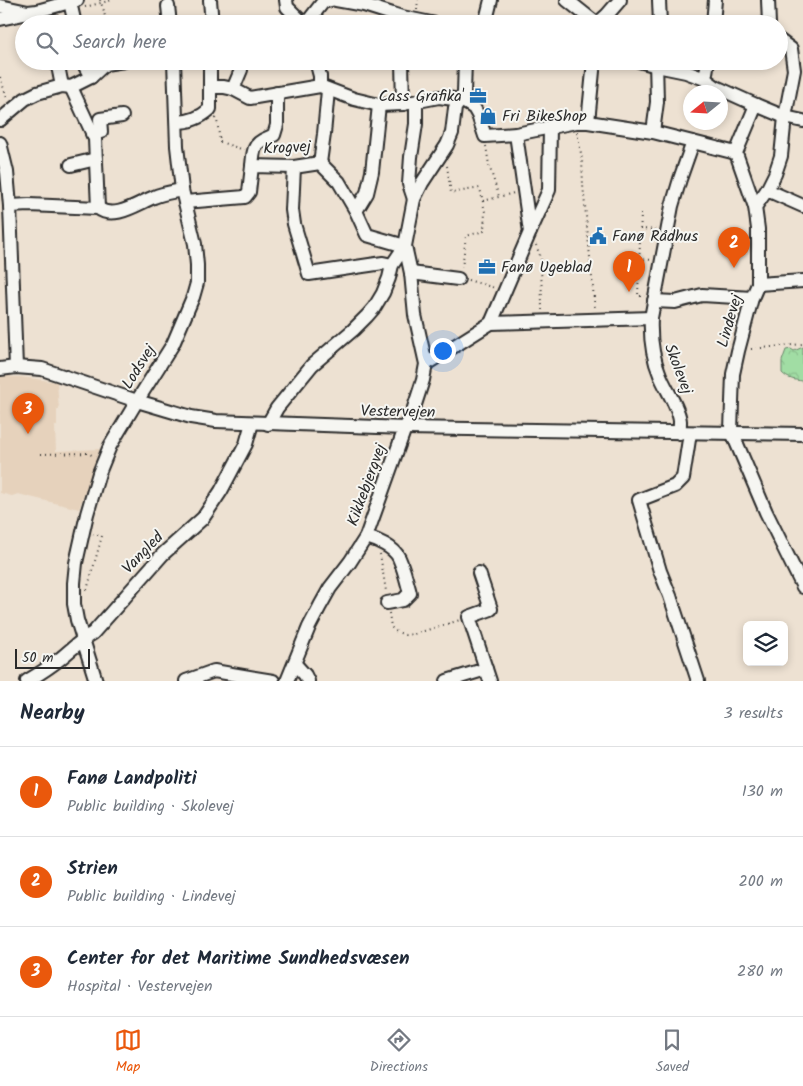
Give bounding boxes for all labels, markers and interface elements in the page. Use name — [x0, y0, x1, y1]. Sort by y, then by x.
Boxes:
search box — [15, 15, 788, 70]
text: Search here — [73, 28, 167, 58]
icon: search — [33, 29, 61, 57]
place label: Cass Grafika' — [379, 84, 465, 109]
north arrow — [683, 85, 728, 130]
office icon: Cass Grafika' — [468, 86, 488, 106]
place label: Fri BikeShop — [502, 104, 587, 129]
shop icon: Fri BikeShop — [478, 106, 498, 126]
street label: Krogvej — [263, 134, 312, 162]
place label: Fanø Rådhus — [612, 224, 698, 249]
public building icon: Fanø Rådhus — [588, 226, 608, 246]
pin: 2 — [718, 227, 750, 268]
pin: 1 — [613, 251, 645, 292]
place label: Fanø Ugeblad — [501, 255, 592, 280]
office icon: Fanø Ugeblad — [477, 257, 497, 277]
street label: Lindevej — [711, 291, 750, 351]
your location — [430, 338, 456, 364]
street label: Lodsvej — [115, 339, 163, 394]
street label: Skolevej — [657, 340, 699, 399]
pin: 3 — [12, 393, 44, 434]
street label: Vestervejen — [360, 399, 436, 425]
street label: Kikkebjergvej — [341, 439, 394, 530]
street label: Vangled — [116, 525, 170, 580]
map controls — [743, 621, 788, 666]
button: layers — [743, 621, 788, 666]
scale bar — [15, 646, 90, 669]
text: 50 m — [22, 647, 53, 669]
text: Nearby — [20, 697, 85, 730]
text: 3 results — [724, 701, 783, 726]
text: Fanø Landpoliti — [67, 764, 197, 794]
text: 1 — [34, 779, 38, 804]
text: 130 m — [742, 779, 783, 804]
text: Public building · Skolevej — [67, 794, 234, 819]
text: Strien — [67, 854, 118, 884]
text: 2 — [31, 869, 41, 894]
text: 200 m — [739, 869, 783, 894]
text: Public building · Lindevej — [67, 884, 236, 909]
text: Center for det Maritime Sundhedsvæsen — [67, 944, 410, 974]
text: 3 — [32, 959, 40, 984]
text: 280 m — [737, 959, 783, 984]
text: Hospital · Vestervejen — [67, 974, 212, 999]
tab: Map — [114, 1026, 142, 1078]
tab: Directions — [370, 1026, 428, 1078]
tab: Saved — [656, 1026, 689, 1078]

